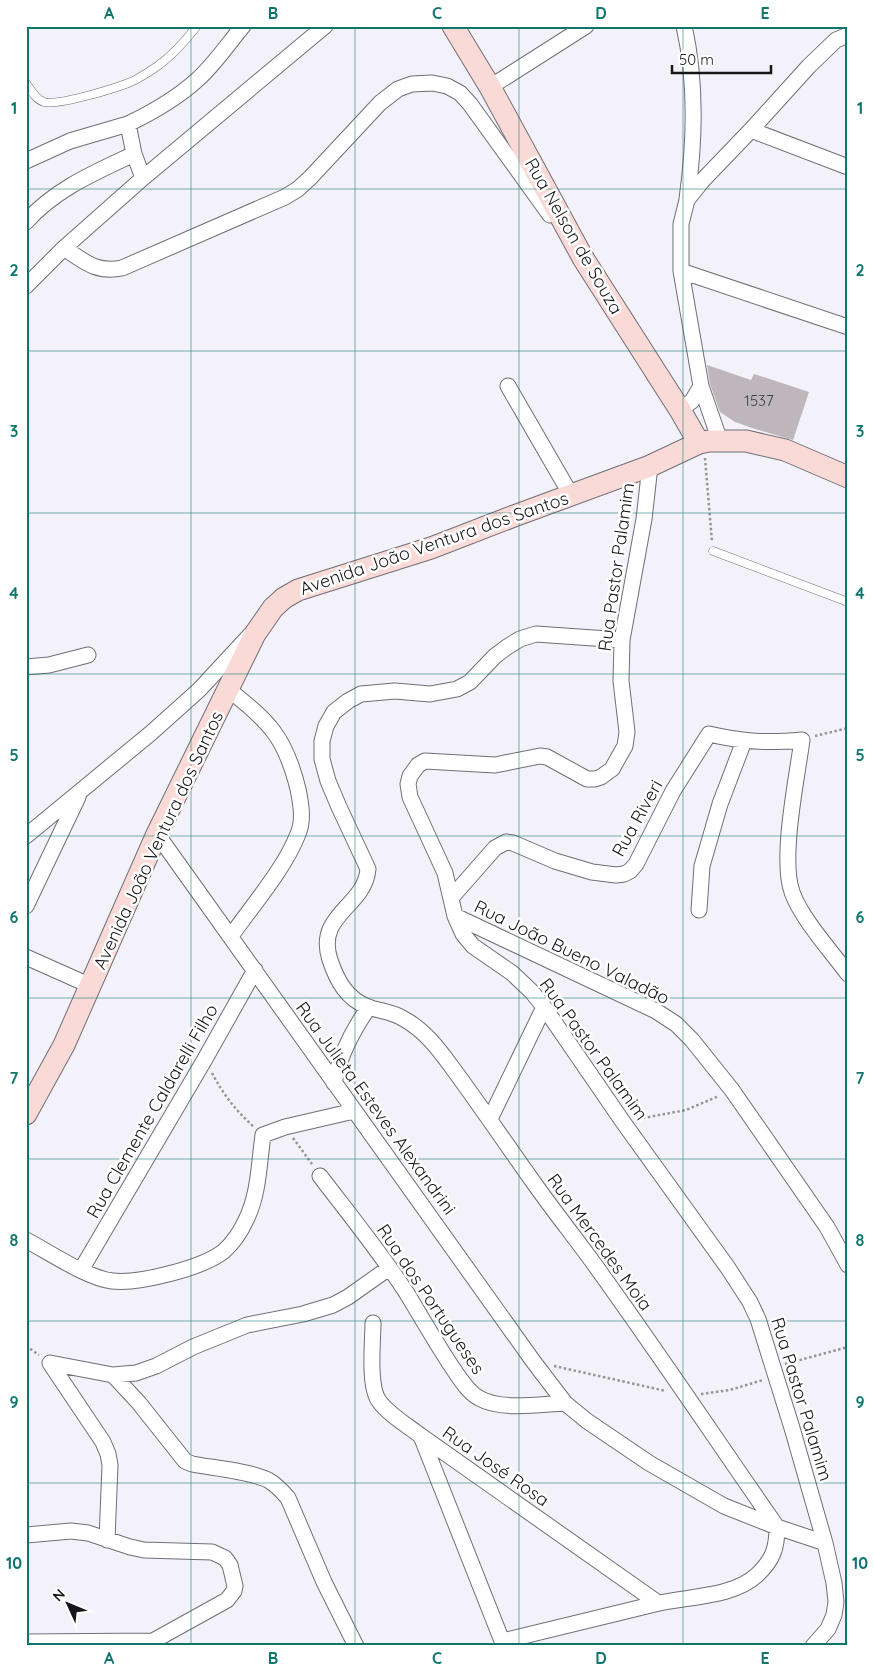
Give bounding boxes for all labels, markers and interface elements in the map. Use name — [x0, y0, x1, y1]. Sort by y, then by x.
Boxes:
text: A — [104, 3, 115, 23]
text: B — [268, 3, 278, 23]
text: C — [432, 3, 442, 23]
text: D — [595, 3, 607, 23]
text: E — [760, 3, 770, 23]
scale bar — [672, 42, 770, 74]
text: 50 m — [679, 50, 714, 69]
text: 1 — [11, 98, 17, 118]
text: 1 — [857, 98, 863, 118]
street label: Rua Nelson de Souza — [520, 154, 628, 318]
text: 2 — [9, 260, 19, 280]
text: 2 — [855, 260, 865, 280]
house number: 1537 — [744, 391, 774, 410]
text: 3 — [10, 421, 18, 441]
text: 3 — [856, 421, 864, 441]
street label: Rua Pastor Palamim — [593, 481, 639, 653]
street label: Avenida João Ventura dos Santos — [297, 486, 571, 600]
text: 4 — [9, 583, 19, 603]
text: 4 — [855, 583, 865, 603]
street label: Avenida João Ventura dos Santos — [88, 707, 228, 973]
text: 5 — [9, 745, 19, 765]
text: 5 — [855, 745, 865, 765]
street label: Rua Riveri — [607, 776, 667, 860]
street label: Rua João Bueno Valadão — [471, 895, 673, 1009]
text: 6 — [10, 907, 19, 927]
text: 6 — [856, 907, 865, 927]
street label: Rua Pastor Palamim — [535, 973, 653, 1125]
street label: Rua Julieta Esteves Alexandrini — [291, 997, 461, 1219]
street label: Rua Clemente Caldarelli Filho — [81, 1000, 223, 1222]
text: 7 — [10, 1068, 19, 1088]
text: 7 — [856, 1068, 865, 1088]
street label: Rua Mercedes Moia — [543, 1169, 657, 1315]
street label: Rua dos Portugueses — [372, 1220, 490, 1378]
text: 8 — [10, 1230, 19, 1250]
text: 8 — [856, 1230, 865, 1250]
street label: Rua Pastor Palamim — [766, 1314, 838, 1484]
text: 9 — [9, 1392, 19, 1412]
text: 9 — [855, 1392, 865, 1412]
street label: Rua José Rosa — [438, 1421, 554, 1511]
text: 10 — [6, 1553, 22, 1573]
text: 10 — [852, 1553, 868, 1573]
north arrow — [42, 1580, 92, 1630]
text: N — [49, 1585, 69, 1605]
text: A — [104, 1648, 115, 1668]
text: B — [268, 1648, 278, 1668]
text: C — [432, 1648, 442, 1668]
text: D — [595, 1648, 607, 1668]
text: E — [760, 1648, 770, 1668]

